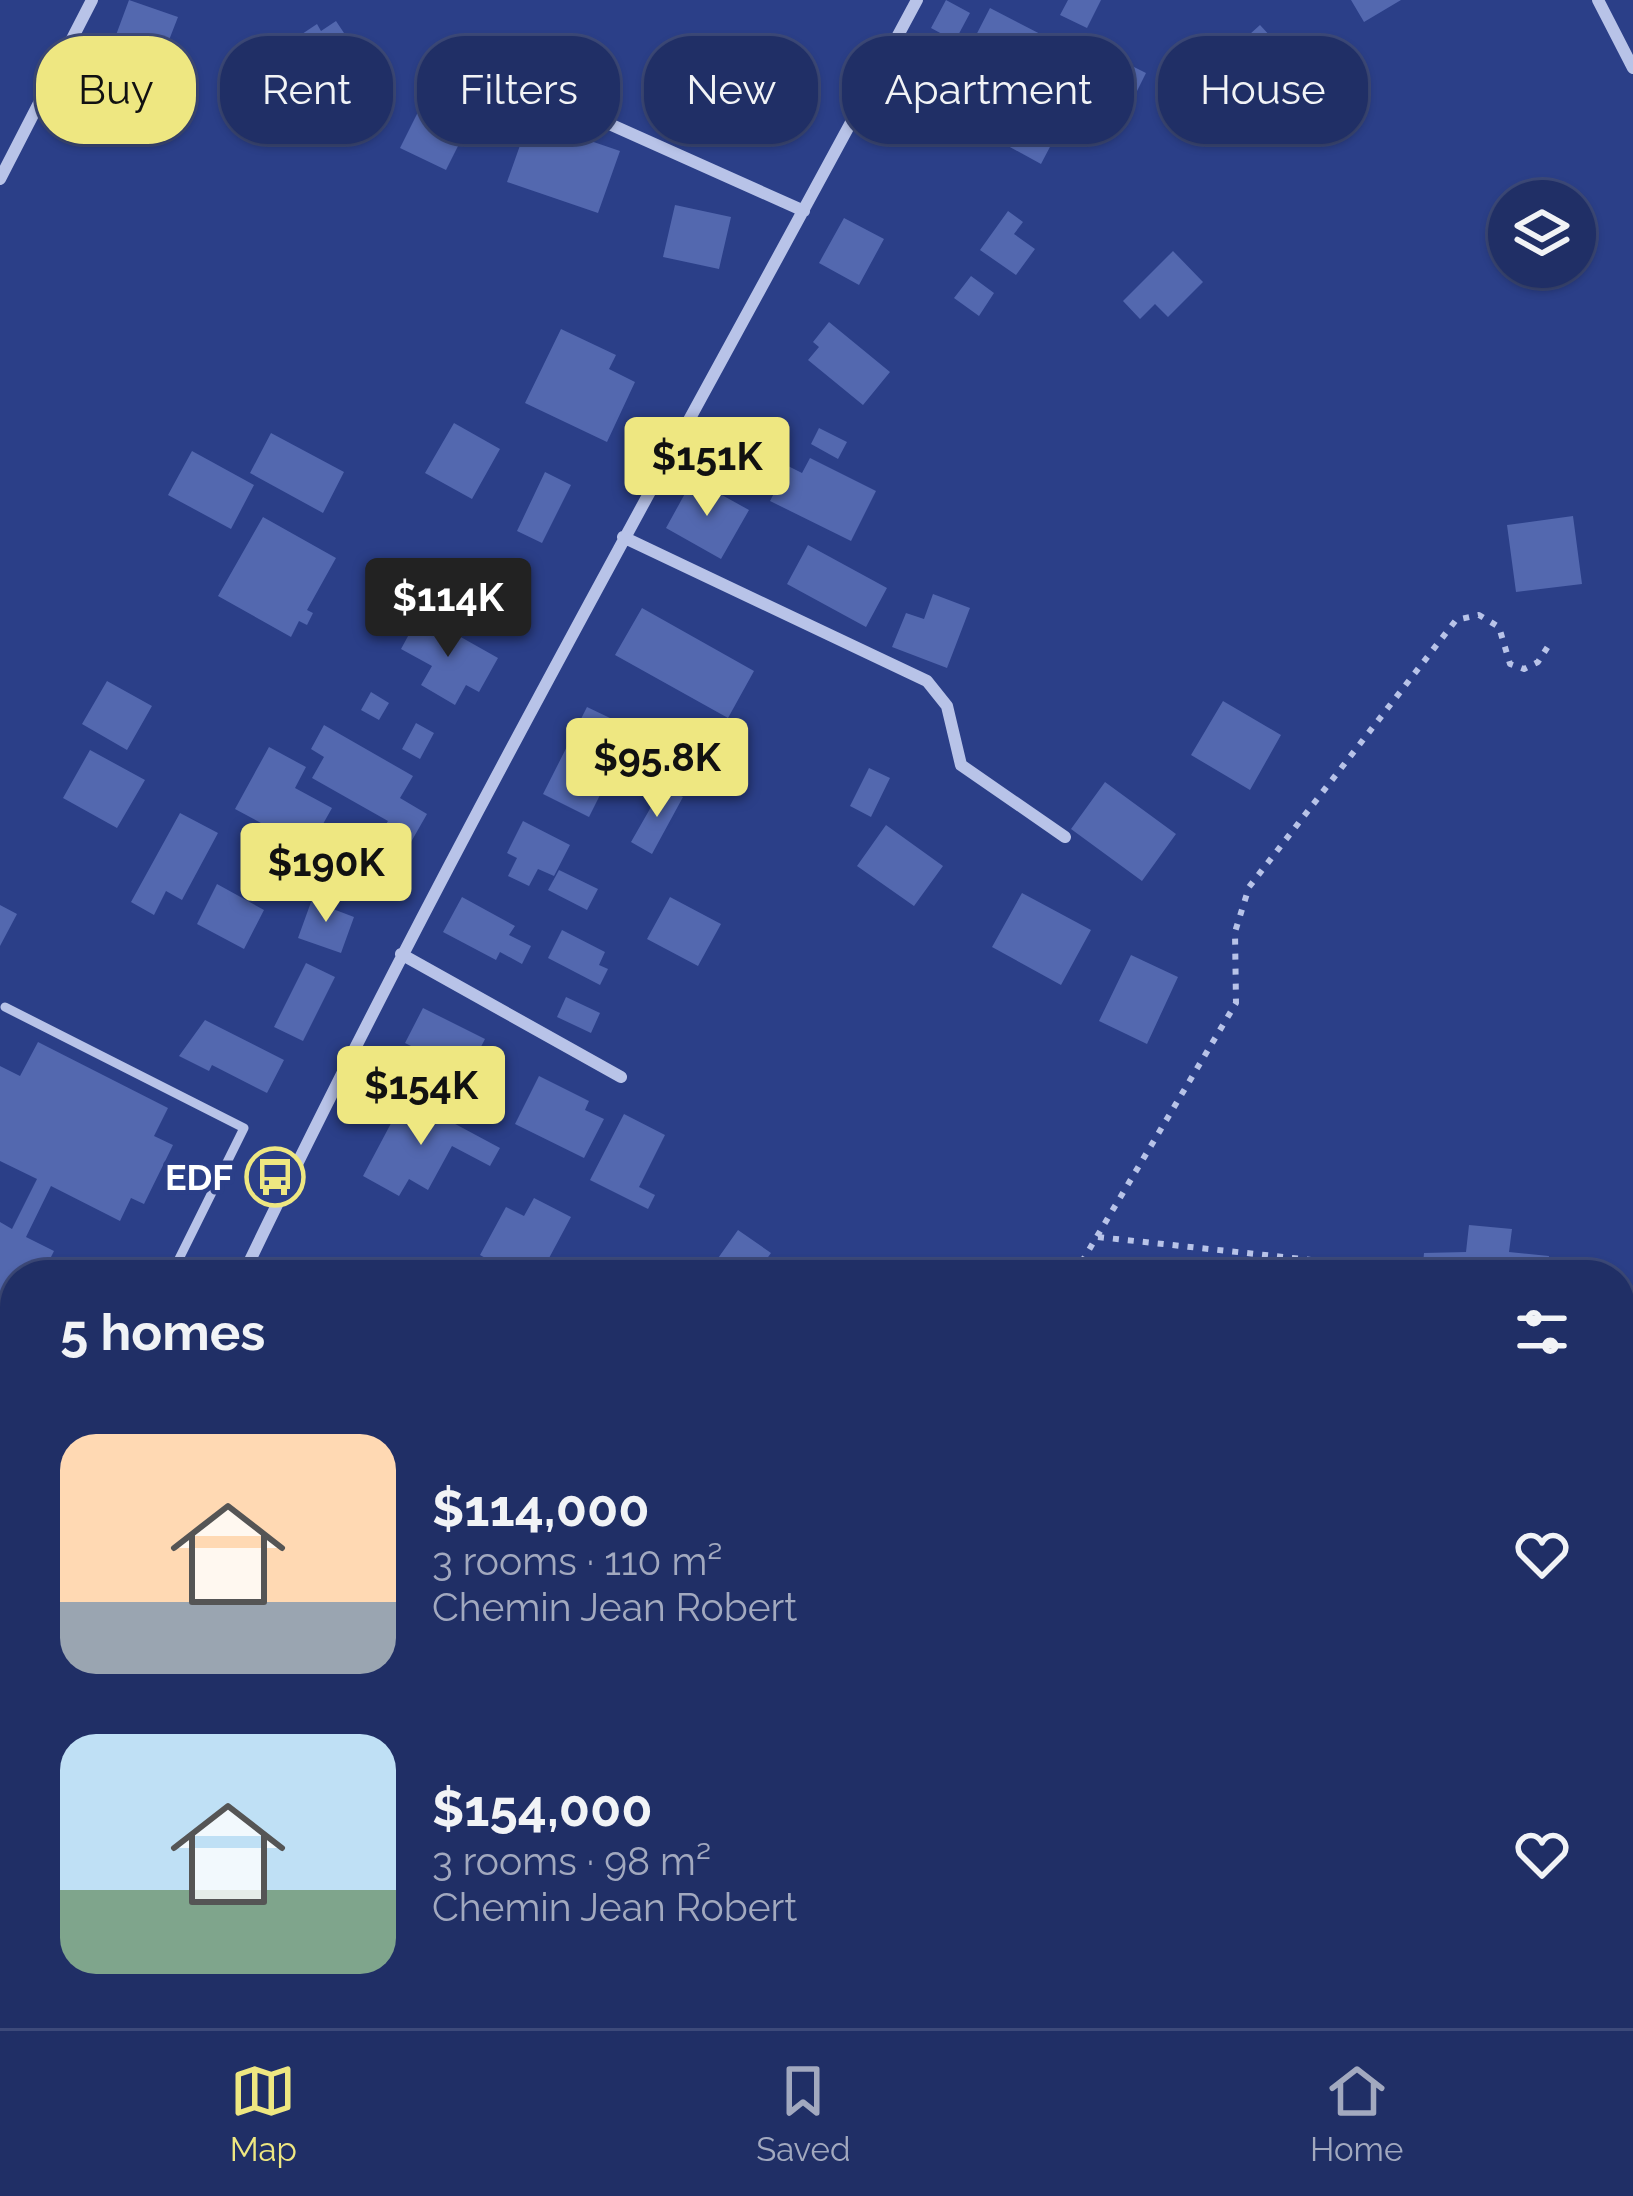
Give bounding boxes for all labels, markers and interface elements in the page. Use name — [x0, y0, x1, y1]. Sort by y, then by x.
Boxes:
chip: Buy — [36, 36, 196, 144]
chip: Rent — [220, 36, 393, 144]
chip: Filters — [417, 36, 620, 144]
chip: New — [644, 36, 818, 144]
chip: Apartment — [842, 36, 1134, 144]
chip: House — [1158, 36, 1368, 144]
map controls — [1488, 180, 1596, 288]
button: layers — [1488, 180, 1596, 288]
pin: $151K — [623, 417, 791, 519]
text: $151K — [652, 433, 762, 479]
pin: $114K — [364, 558, 532, 660]
text: $114K — [392, 574, 504, 620]
pin: $95.8K — [559, 718, 755, 820]
text: $95.8K — [593, 734, 721, 780]
pin: $190K — [242, 823, 410, 925]
text: $190K — [267, 839, 385, 885]
pin: $154K — [337, 1046, 505, 1148]
text: $154K — [364, 1062, 478, 1108]
bus stop icon: EDF — [244, 1146, 306, 1208]
place label: EDF — [165, 1156, 233, 1198]
icon: filters — [1509, 1299, 1575, 1365]
text: 5 homes — [60, 1302, 265, 1362]
text: $114,000 — [432, 1478, 650, 1538]
icon: home — [156, 1482, 300, 1626]
icon: heart — [1509, 1521, 1575, 1587]
text: 3 rooms · 110 m² — [432, 1538, 722, 1584]
text: Chemin Jean Robert — [432, 1584, 797, 1630]
text: $154,000 — [432, 1778, 653, 1838]
icon: home — [156, 1782, 300, 1926]
icon: heart — [1509, 1821, 1575, 1887]
text: 3 rooms · 98 m² — [432, 1838, 711, 1884]
text: Chemin Jean Robert — [432, 1884, 797, 1930]
tab: Map — [230, 2058, 297, 2169]
tab: Saved — [756, 2058, 851, 2169]
tab: Home — [1310, 2058, 1403, 2169]

